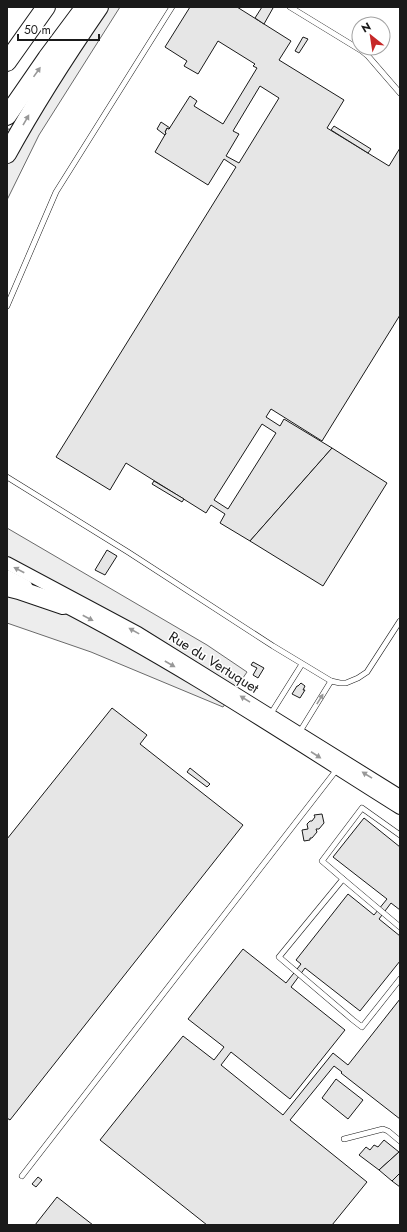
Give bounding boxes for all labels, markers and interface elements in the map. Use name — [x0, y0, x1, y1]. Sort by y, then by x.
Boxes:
scale bar — [18, 16, 99, 42]
north arrow — [351, 16, 391, 56]
text: N — [358, 18, 374, 36]
text: 50 m — [24, 21, 51, 39]
one-way arrow — [33, 67, 41, 77]
one-way arrow — [23, 114, 29, 125]
one-way arrow — [13, 566, 25, 573]
one-way arrow — [82, 615, 93, 621]
street label: Rue du Vertuquet — [165, 626, 263, 698]
one-way arrow — [128, 628, 140, 634]
one-way arrow — [164, 661, 176, 668]
one-way arrow — [316, 694, 324, 704]
one-way arrow — [239, 696, 251, 703]
one-way arrow — [311, 751, 321, 759]
one-way arrow — [362, 771, 372, 779]

